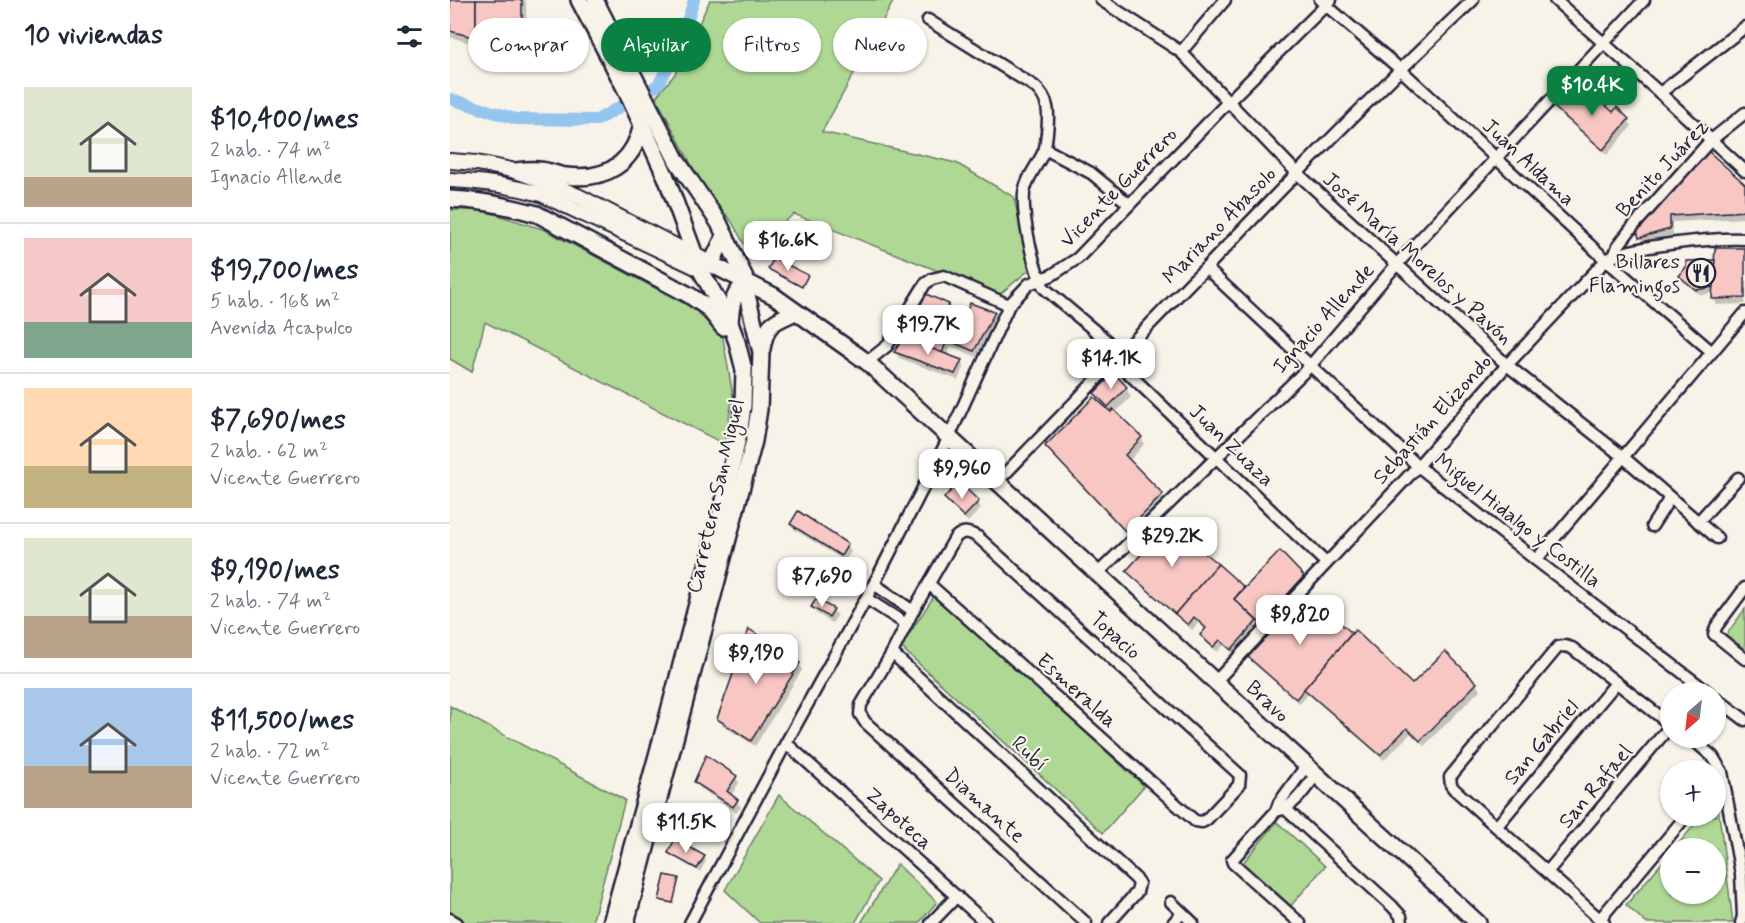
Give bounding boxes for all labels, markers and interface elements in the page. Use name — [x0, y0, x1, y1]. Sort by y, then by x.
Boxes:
chip: Comprar — [468, 18, 589, 72]
chip: Alquilar — [601, 18, 711, 72]
chip: Filtros — [723, 18, 821, 72]
chip: Nuevo — [833, 18, 927, 72]
text: 10 viviendas — [24, 19, 163, 53]
icon: filters — [393, 20, 426, 53]
pin: $10.4K — [1543, 66, 1641, 117]
text: $10.4K — [1561, 72, 1623, 99]
text: $10,400/mes — [210, 103, 359, 137]
icon: home — [72, 111, 144, 183]
street label: Juan Aldama — [1476, 113, 1581, 213]
street label: Benito Juárez — [1610, 114, 1715, 224]
street label: Vicente Guerrero — [1054, 121, 1184, 254]
text: 2 hab. · 74 m² — [210, 137, 331, 164]
street label: Mariano Abasolo — [1156, 161, 1283, 290]
text: Ignacio Allende — [210, 164, 343, 191]
street label: José María Morelos y Pavón — [1316, 166, 1518, 352]
pin: $16.6K — [739, 221, 837, 272]
text: $16.6K — [758, 227, 818, 254]
place label: Billares Flamingos — [1589, 248, 1680, 302]
text: $19,700/mes — [210, 254, 358, 288]
restaurant icon: Billares Flamingos — [1685, 257, 1717, 289]
street label: Ignacio Allende — [1267, 258, 1381, 380]
icon: home — [72, 262, 144, 334]
text: 5 hab. · 168 m² — [210, 288, 340, 315]
pin: $19.7K — [879, 305, 977, 356]
text: $19.7K — [896, 311, 960, 338]
text: Avenida Acapulco — [210, 315, 353, 342]
pin: $14.1K — [1062, 339, 1160, 390]
text: $14.1K — [1081, 345, 1141, 372]
street label: Sebastián Elizondo — [1367, 349, 1499, 491]
street label: Carretera San Miguel — [680, 396, 753, 596]
street label: Juan Zuaza — [1183, 398, 1280, 493]
text: $7,690/mes — [210, 404, 346, 438]
icon: home — [72, 412, 144, 484]
text: 2 hab. · 62 m² — [210, 438, 328, 465]
street label: Miguel Hidalgo y Costilla — [1427, 447, 1607, 596]
pin: $9,960 — [913, 449, 1011, 500]
text: $9,960 — [933, 455, 991, 482]
text: Vicente Guerrero — [210, 465, 360, 492]
pin: $29.2K — [1123, 517, 1221, 568]
text: $29.2K — [1141, 523, 1203, 550]
text: $9,190/mes — [210, 554, 340, 588]
pin: $7,690 — [773, 557, 871, 608]
icon: home — [72, 562, 144, 634]
text: $7,690 — [792, 563, 853, 590]
text: 2 hab. · 74 m² — [210, 588, 331, 615]
pin: $9,820 — [1251, 595, 1349, 646]
text: $9,820 — [1270, 601, 1330, 628]
street label: Topacio — [1084, 605, 1147, 666]
text: Vicente Guerrero — [210, 615, 360, 642]
pin: $9,190 — [707, 634, 805, 685]
text: $9,190 — [728, 640, 784, 667]
street label: Esmeralda — [1030, 647, 1123, 734]
street label: Bravo — [1239, 674, 1295, 729]
north arrow — [1660, 682, 1726, 748]
map controls — [1660, 682, 1726, 904]
street label: San Gabriel — [1498, 694, 1586, 791]
text: $11,500/mes — [210, 704, 354, 738]
icon: home — [72, 712, 144, 784]
street label: Rubí — [1005, 730, 1054, 778]
text: 2 hab. · 72 m² — [210, 738, 330, 765]
street label: San Rafael — [1552, 739, 1639, 835]
button: + — [1660, 760, 1726, 826]
street label: Diamante — [938, 762, 1031, 850]
text: Vicente Guerrero — [210, 765, 360, 792]
street label: Zapoteca — [859, 781, 938, 856]
pin: $11.5K — [637, 803, 735, 854]
text: $11.5K — [656, 809, 716, 836]
button: − — [1660, 838, 1726, 904]

